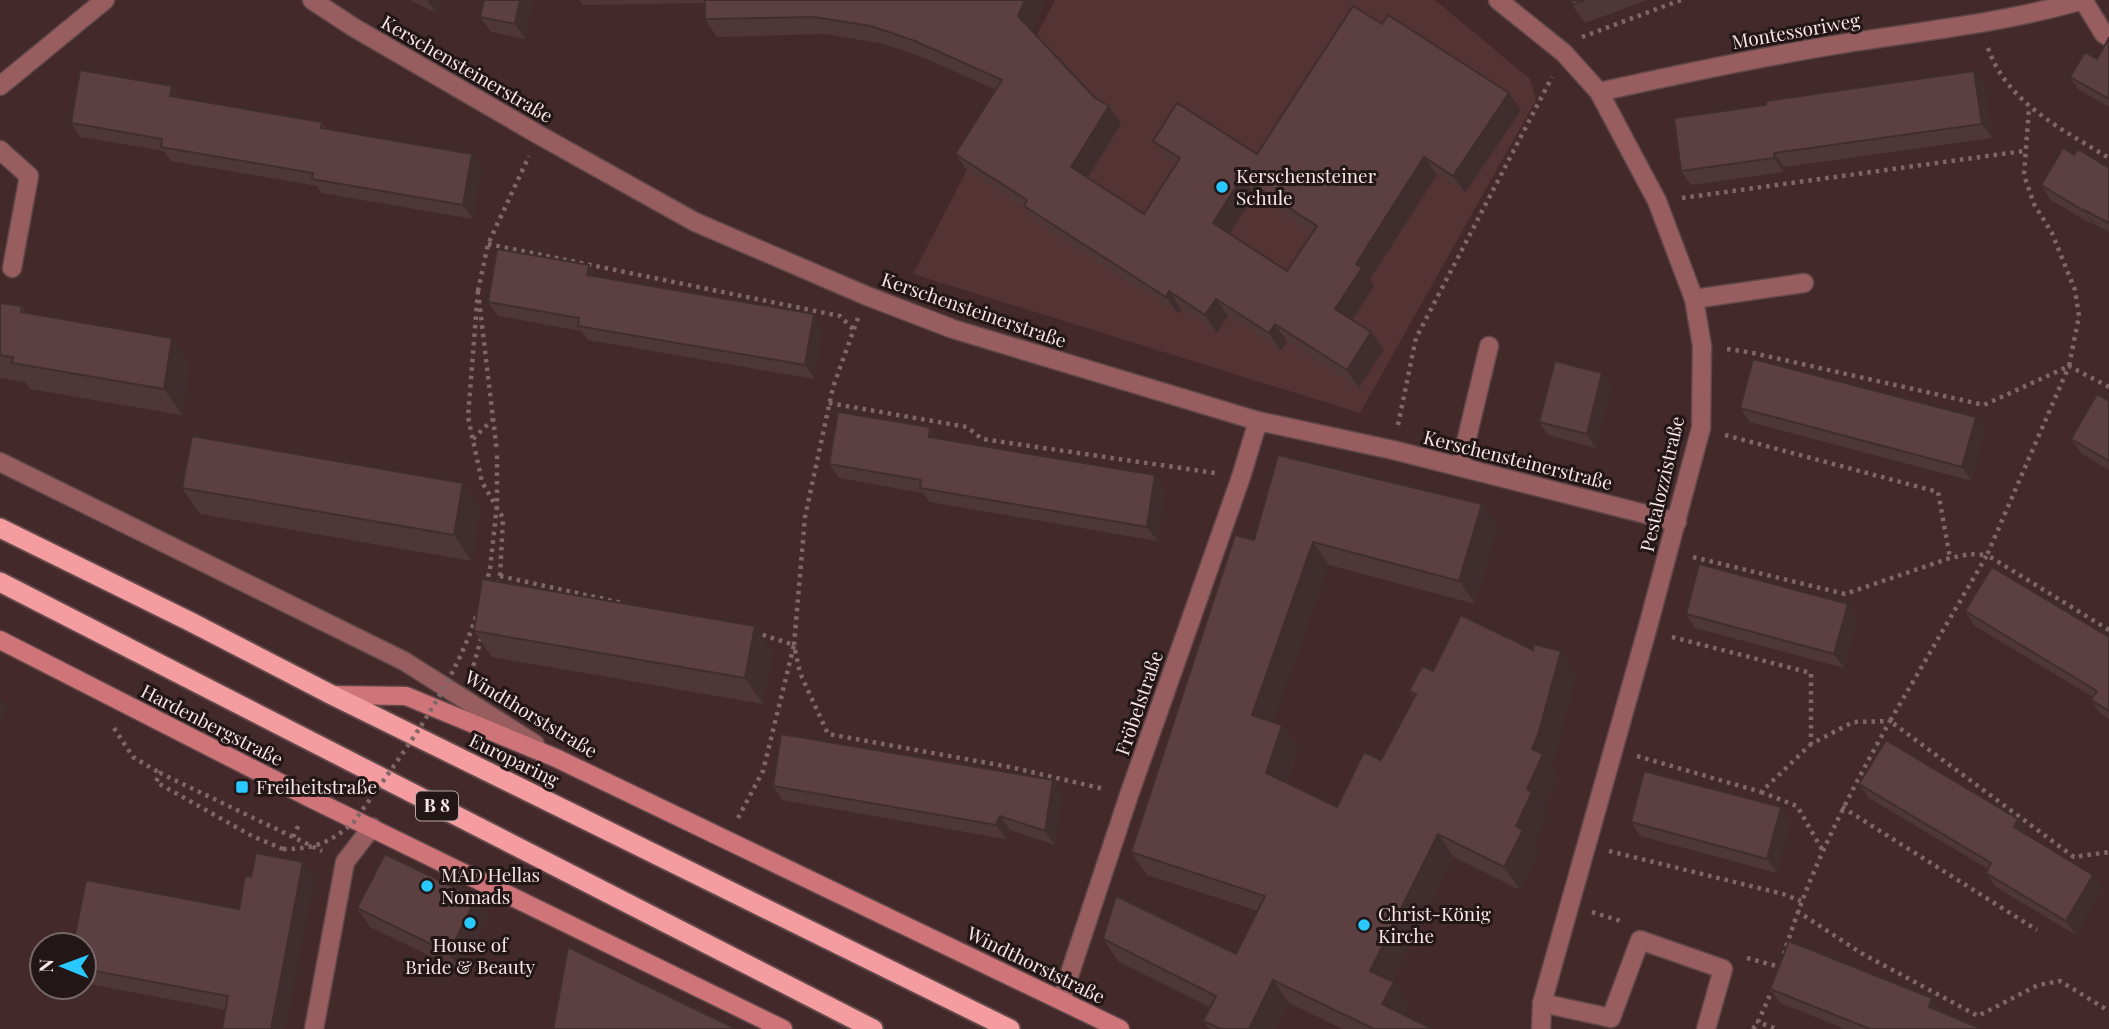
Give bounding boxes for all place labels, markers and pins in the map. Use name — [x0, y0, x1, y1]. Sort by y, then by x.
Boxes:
place label: Kerschensteiner Schule — [1236, 162, 1377, 210]
marker: Kerschensteiner Schule — [1214, 179, 1230, 195]
place label: Freiheitstraße — [256, 773, 377, 799]
marker: Freiheitstraße — [234, 779, 250, 795]
place label: MAD Hellas Nomads — [441, 861, 540, 909]
marker: MAD Hellas Nomads — [419, 878, 435, 894]
place label: Christ-König Kirche — [1378, 900, 1491, 948]
marker: House of Bride & Beauty — [462, 915, 478, 931]
marker: Christ-König Kirche — [1356, 917, 1372, 933]
place label: House of Bride & Beauty — [405, 931, 535, 979]

